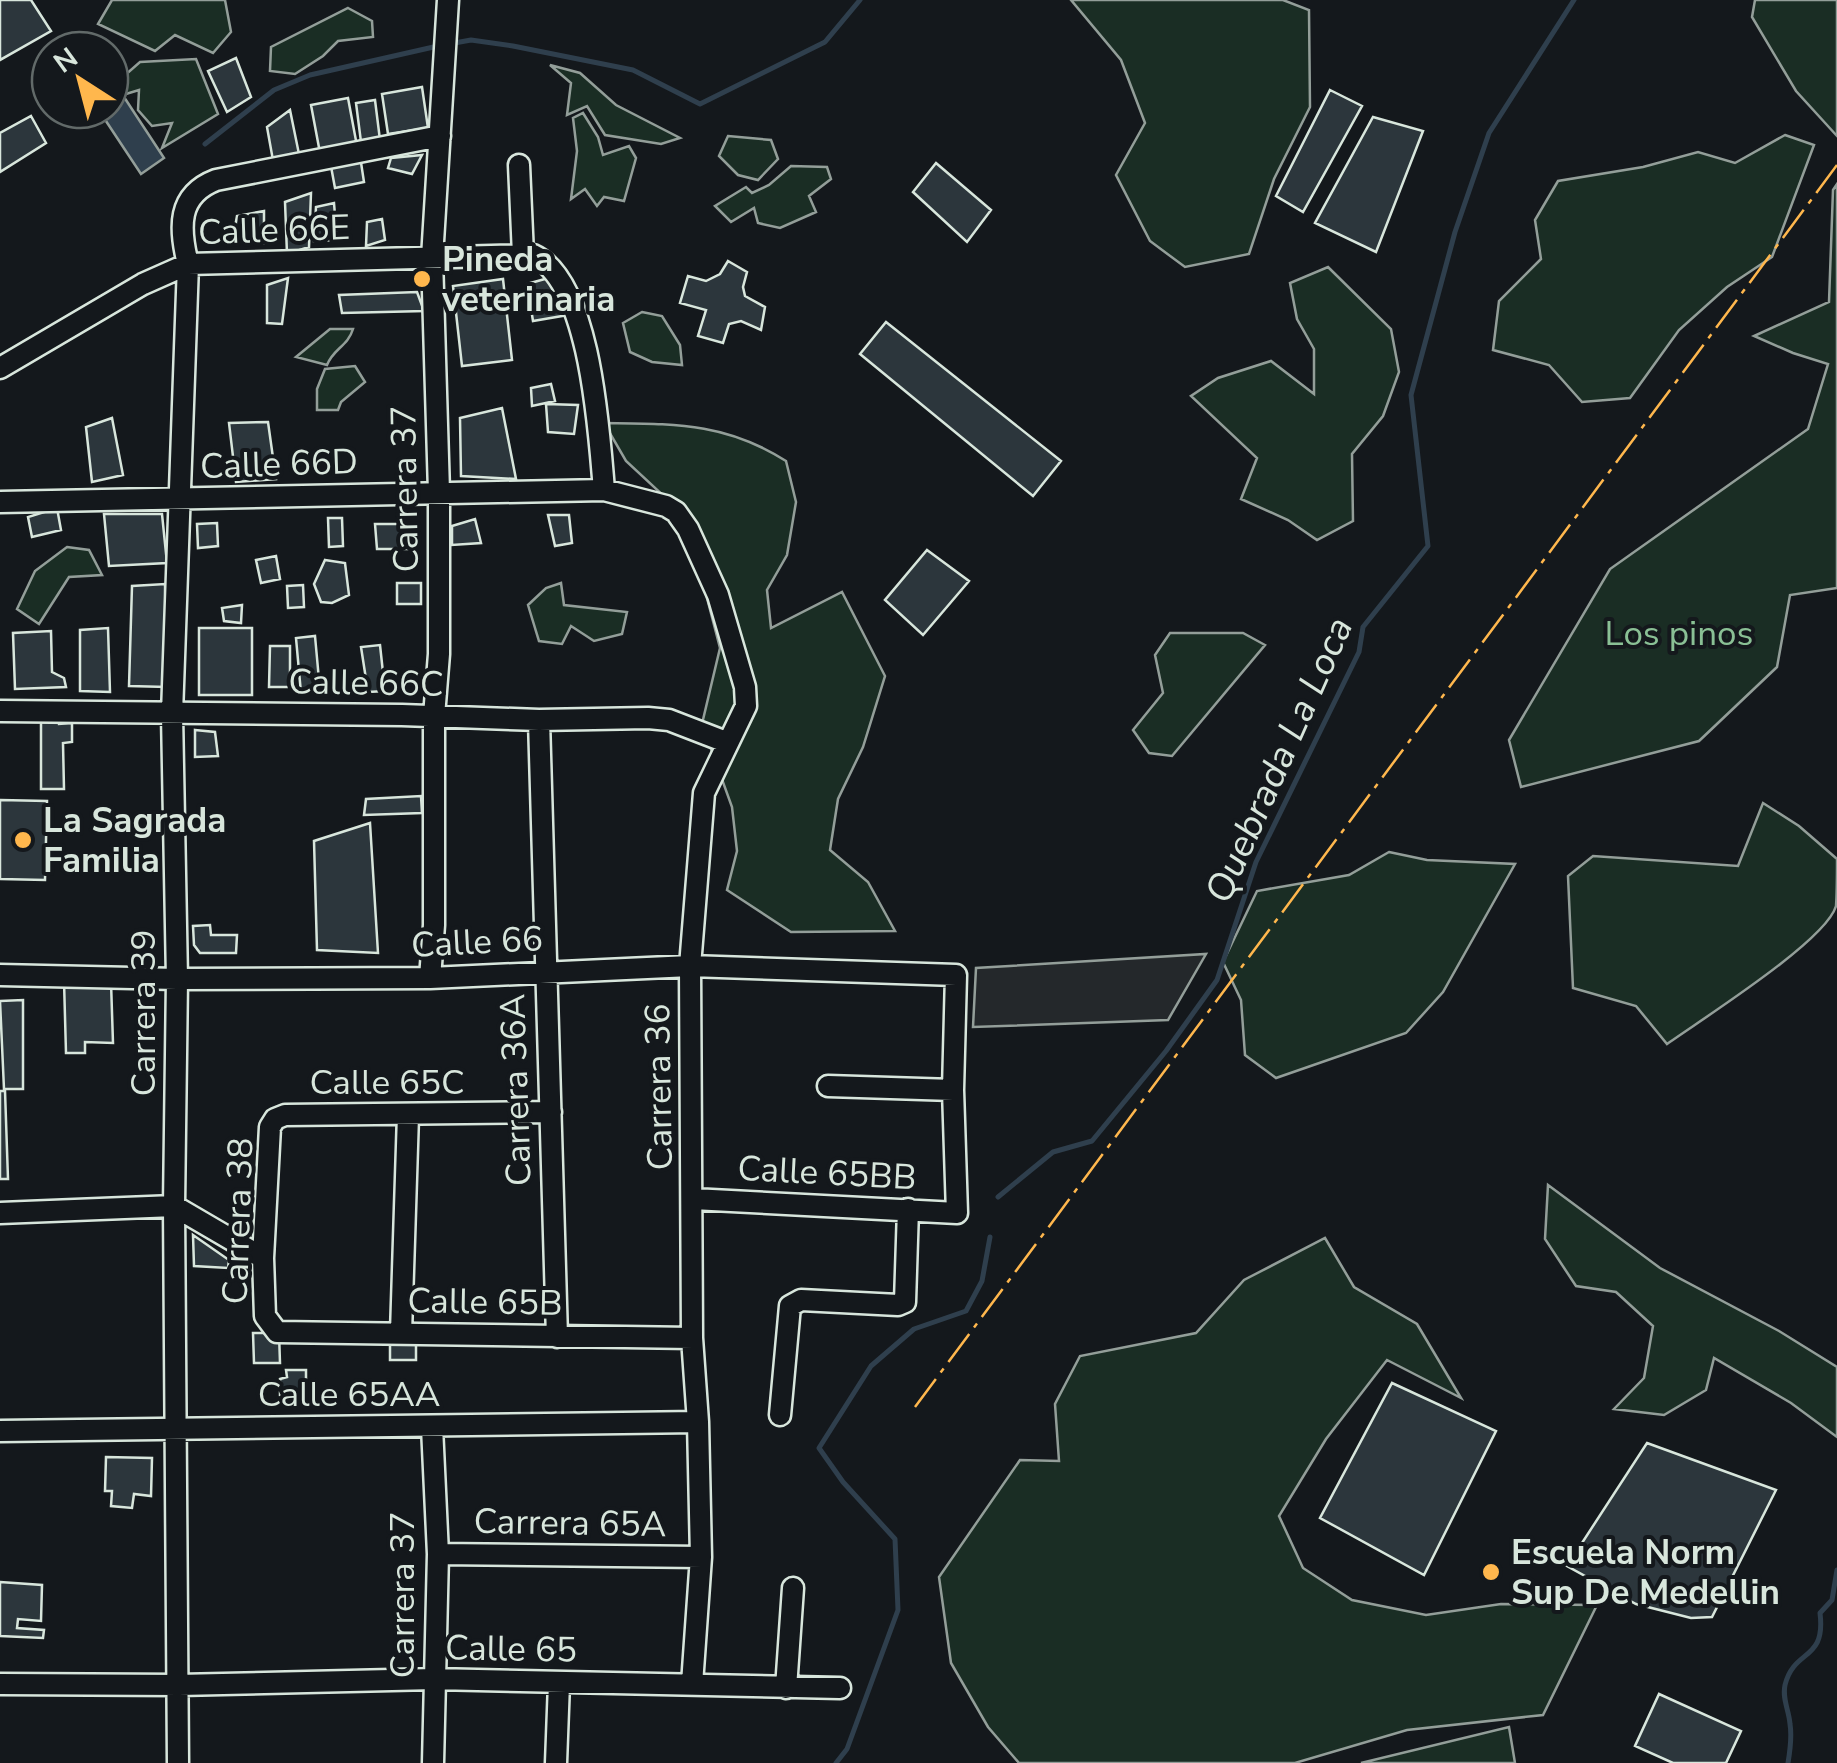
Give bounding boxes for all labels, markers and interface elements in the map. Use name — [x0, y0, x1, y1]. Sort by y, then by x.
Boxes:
north arrow — [30, 30, 130, 130]
text: N — [46, 39, 86, 82]
street label: Calle 66E — [197, 204, 351, 256]
place label: Pineda veterinaria — [441, 236, 615, 323]
marker: Pineda veterinaria — [411, 268, 433, 290]
street label: Carrera 37 — [380, 405, 430, 573]
street label: Calle 66D — [199, 438, 359, 490]
water label: Quebrada La Loca — [1193, 609, 1365, 911]
park label: Los pinos — [1605, 610, 1753, 657]
street label: Calle 66C — [288, 658, 444, 708]
place label: La Sagrada Familia — [43, 797, 226, 884]
marker: La Sagrada Familia — [12, 829, 34, 851]
street label: Calle 66 — [410, 915, 544, 969]
street label: Carrera 39 — [120, 930, 167, 1096]
street label: Carrera 36A — [489, 993, 543, 1187]
street label: Carrera 36 — [634, 1003, 684, 1171]
street label: Calle 65C — [309, 1059, 465, 1106]
street label: Carrera 38 — [212, 1137, 264, 1305]
street label: Calle 65BB — [736, 1145, 918, 1201]
street label: Calle 65B — [407, 1277, 563, 1327]
street label: Calle 65AA — [258, 1371, 440, 1418]
street label: Carrera 65A — [473, 1498, 667, 1548]
street label: Carrera 37 — [379, 1512, 426, 1678]
place label: Escuela Norm Sup De Medellin — [1511, 1529, 1780, 1616]
marker: Escuela Norm Sup De Medellin — [1480, 1561, 1502, 1583]
street label: Calle 65 — [445, 1624, 577, 1674]

